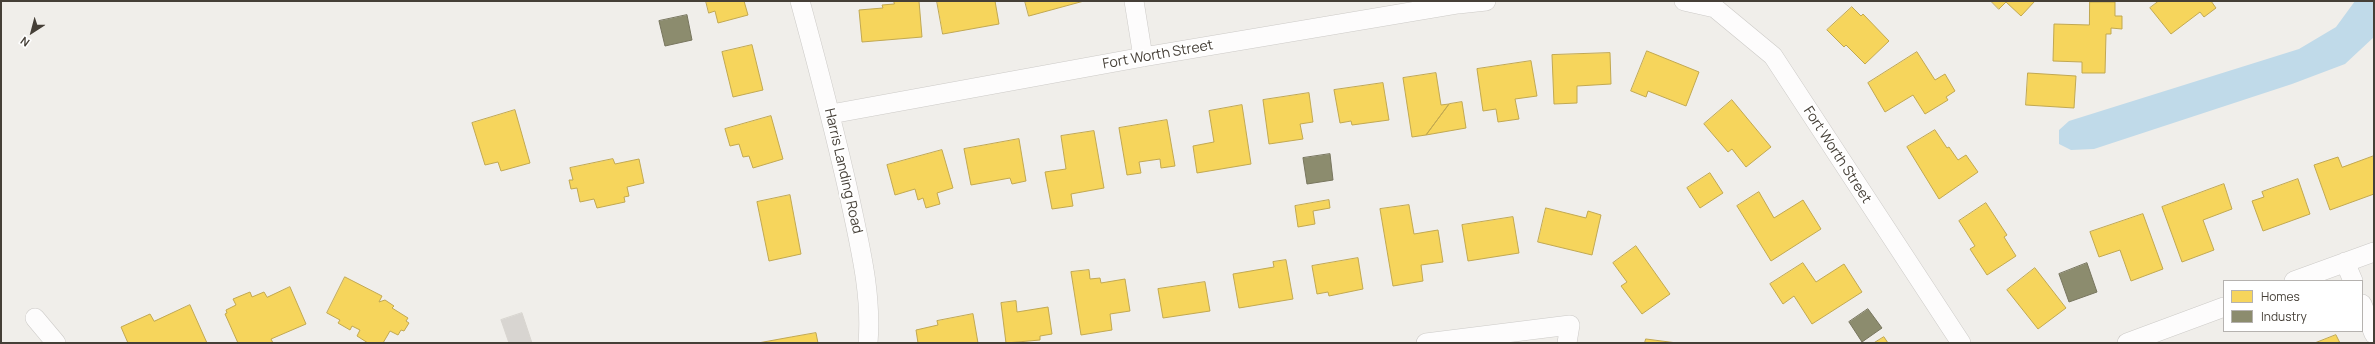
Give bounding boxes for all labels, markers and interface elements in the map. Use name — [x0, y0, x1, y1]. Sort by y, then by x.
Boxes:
north arrow — [12, 12, 52, 52]
text: N — [17, 34, 32, 51]
street label: Fort Worth Street — [1101, 37, 1215, 73]
street label: Fort Worth Street — [1799, 103, 1875, 207]
street label: Harris Landing Road — [820, 107, 866, 235]
legend — [2223, 280, 2363, 332]
text: Homes — [2261, 288, 2300, 305]
text: Industry — [2261, 308, 2307, 325]

